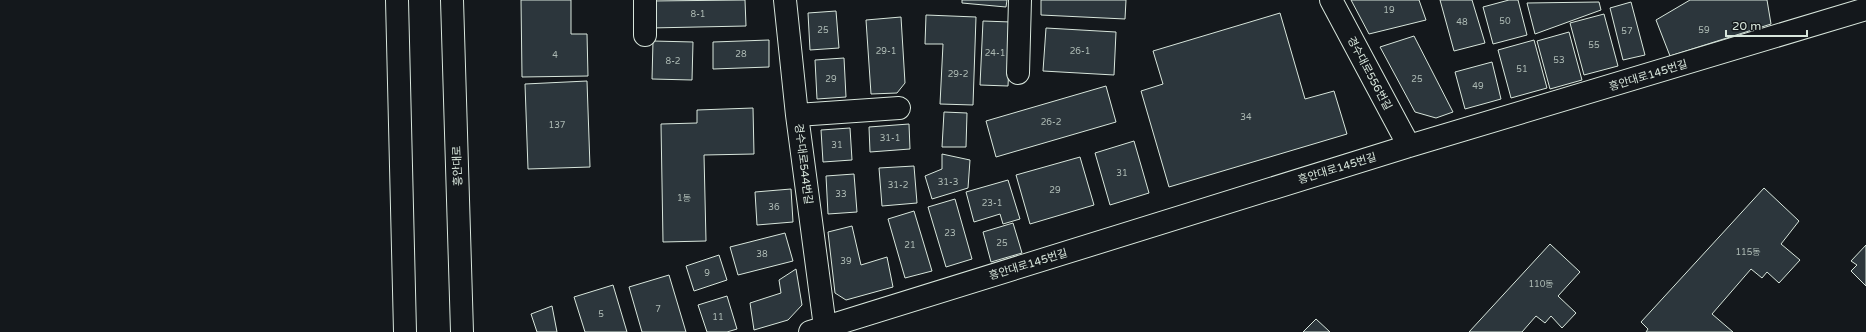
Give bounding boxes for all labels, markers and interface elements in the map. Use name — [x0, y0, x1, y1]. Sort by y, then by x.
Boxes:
house number: 19 — [1383, 5, 1395, 16]
house number: 8-1 — [691, 9, 705, 20]
scale bar — [1726, 12, 1807, 38]
house number: 50 — [1499, 16, 1511, 27]
house number: 48 — [1456, 17, 1468, 28]
text: 20 m — [1732, 19, 1761, 33]
house number: 25 — [817, 25, 829, 36]
house number: 59 — [1698, 25, 1710, 36]
house number: 57 — [1621, 26, 1633, 37]
street label: 경수대로556번길 — [1345, 34, 1394, 112]
house number: 55 — [1588, 40, 1600, 51]
house number: 29-1 — [876, 46, 896, 57]
house number: 26-1 — [1070, 46, 1090, 57]
house number: 24-1 — [985, 48, 1005, 59]
house number: 28 — [735, 49, 747, 60]
house number: 4 — [552, 50, 558, 61]
house number: 53 — [1553, 55, 1565, 66]
house number: 8-2 — [666, 56, 680, 67]
street label: 흥안대로145번길 — [1607, 57, 1689, 94]
house number: 51 — [1516, 64, 1528, 75]
house number: 29-2 — [948, 69, 968, 80]
house number: 29 — [825, 74, 837, 85]
house number: 25 — [1411, 74, 1423, 85]
house number: 49 — [1472, 81, 1484, 92]
house number: 34 — [1240, 112, 1252, 123]
house number: 26-2 — [1041, 117, 1061, 128]
house number: 137 — [549, 120, 566, 131]
street label: 경수대로544번길 — [792, 123, 815, 205]
house number: 31-1 — [880, 133, 900, 144]
house number: 31 — [831, 140, 843, 151]
street label: 흥안대로 — [450, 146, 465, 186]
street label: 흥안대로145번길 — [1296, 150, 1378, 187]
house number: 31 — [1116, 168, 1128, 179]
house number: 31-3 — [938, 177, 958, 188]
house number: 31-2 — [888, 180, 908, 191]
house number: 29 — [1049, 185, 1061, 196]
house number: 33 — [835, 189, 847, 200]
house number: 1동 — [677, 193, 691, 204]
house number: 23-1 — [982, 198, 1002, 209]
house number: 36 — [768, 202, 780, 213]
house number: 23 — [944, 228, 956, 239]
house number: 25 — [996, 238, 1008, 249]
house number: 21 — [904, 240, 916, 251]
street label: 흥안대로145번길 — [987, 246, 1069, 283]
house number: 115동 — [1735, 247, 1761, 258]
house number: 38 — [756, 249, 768, 260]
house number: 39 — [840, 256, 852, 267]
house number: 9 — [704, 268, 710, 279]
house number: 110동 — [1528, 279, 1554, 290]
house number: 7 — [655, 304, 661, 315]
house number: 5 — [598, 309, 604, 320]
house number: 11 — [712, 312, 724, 323]

